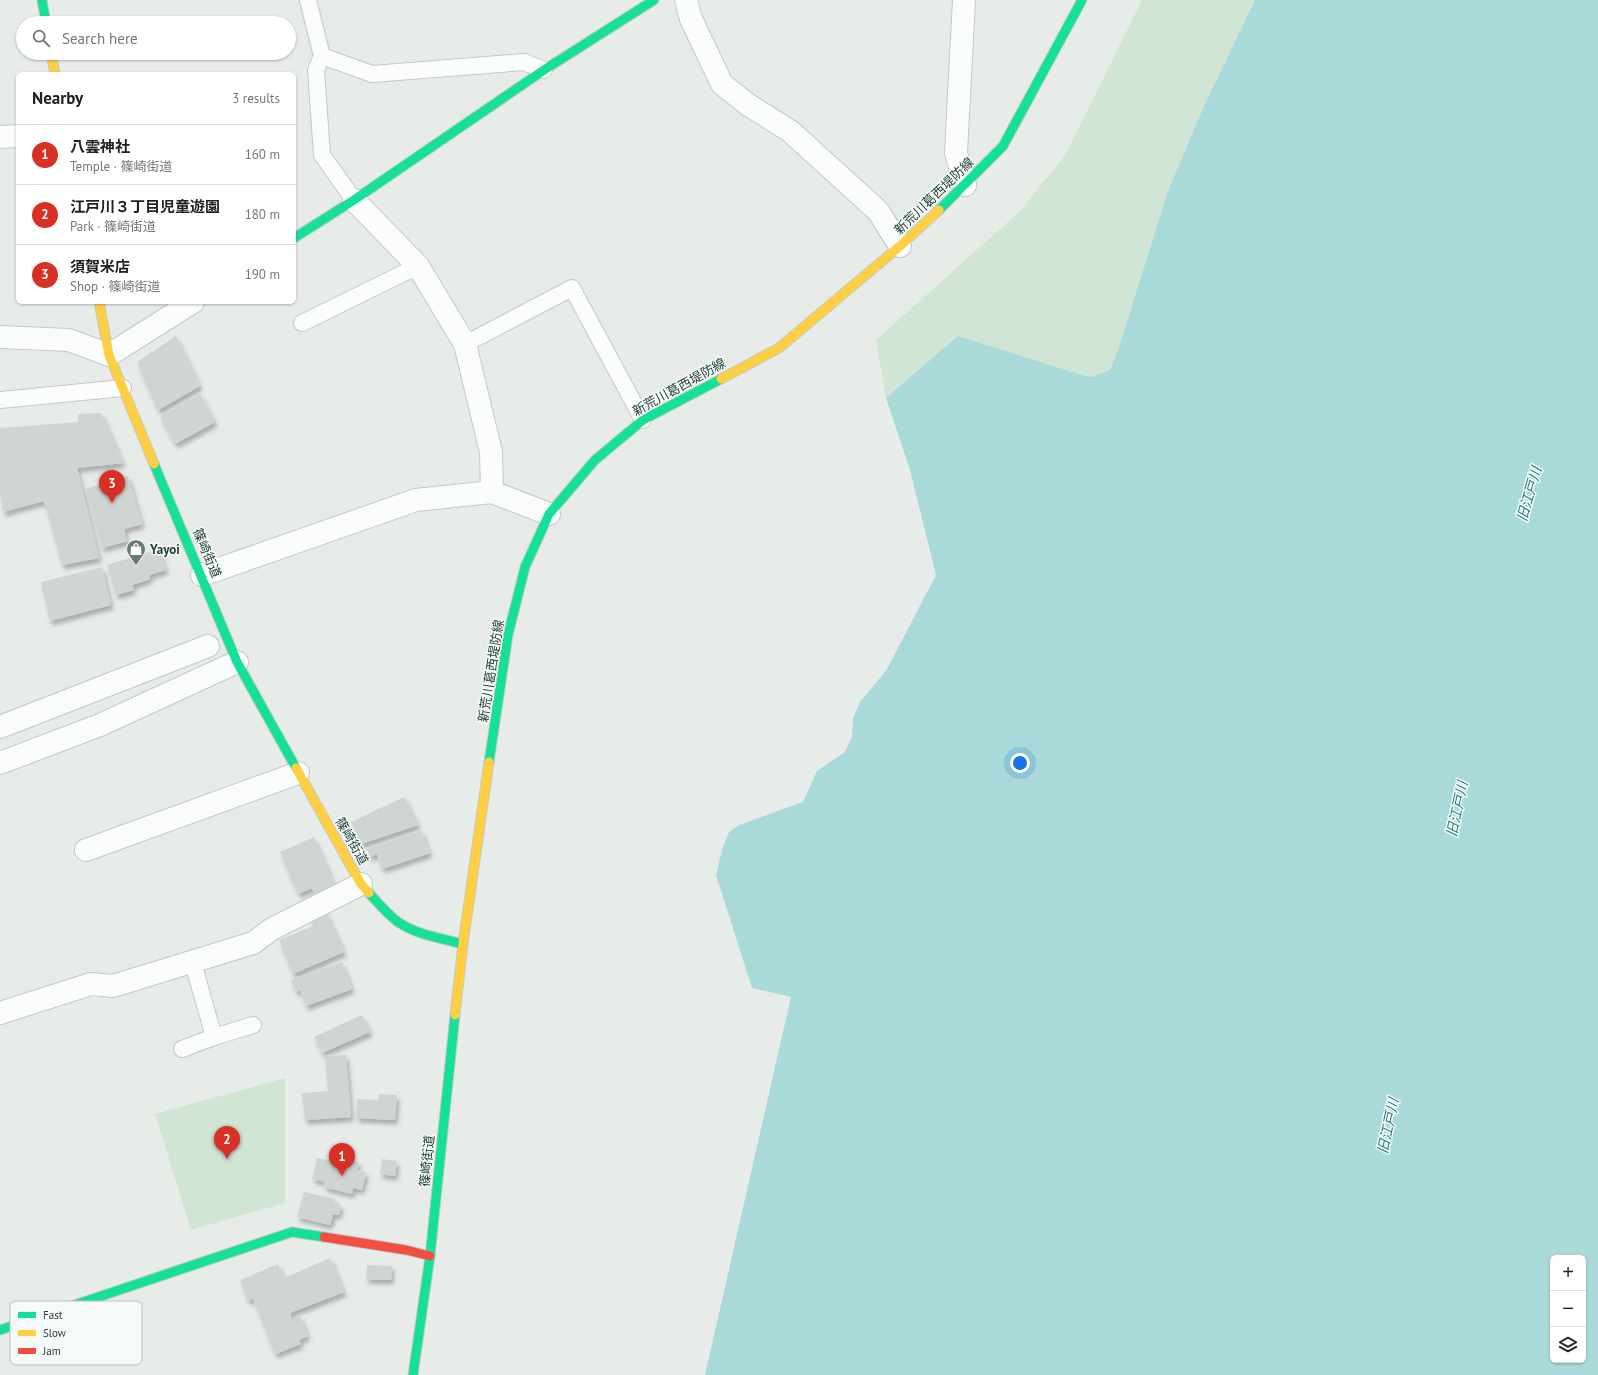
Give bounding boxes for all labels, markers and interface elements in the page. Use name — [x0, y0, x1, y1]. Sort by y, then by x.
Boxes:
search box — [16, 16, 296, 60]
icon: search — [30, 27, 52, 49]
text: Search here — [62, 29, 138, 48]
text: Nearby — [32, 87, 83, 109]
text: 3 results — [232, 90, 280, 107]
text: 八雲神社 — [70, 137, 130, 156]
text: 1 — [41, 146, 49, 163]
text: 160 m — [245, 146, 280, 163]
street label: 新荒川葛西堤防線 — [891, 154, 977, 238]
text: Temple · 篠崎街道 — [70, 158, 173, 175]
text: 江戸川３丁目児童遊園 — [70, 197, 220, 216]
text: 2 — [41, 206, 49, 223]
text: 180 m — [245, 206, 280, 223]
text: Park · 篠崎街道 — [70, 218, 156, 235]
text: 須賀米店 — [70, 257, 130, 276]
text: 3 — [41, 266, 49, 283]
text: 190 m — [245, 266, 280, 283]
text: Shop · 篠崎街道 — [70, 278, 160, 295]
street label: 新荒川葛西堤防線 — [629, 354, 729, 420]
water label: 旧江戸川 — [1513, 463, 1546, 523]
pin: 3 — [99, 470, 125, 503]
street label: 篠崎街道 — [189, 526, 225, 580]
shop icon: Yayoi — [125, 538, 147, 566]
place label: Yayoi — [149, 541, 180, 558]
street label: 新荒川葛西堤防線 — [474, 618, 508, 724]
your location — [1010, 753, 1030, 773]
water label: 旧江戸川 — [1442, 778, 1472, 838]
street label: 篠崎街道 — [332, 814, 372, 868]
water label: 旧江戸川 — [1373, 1095, 1403, 1155]
pin: 2 — [214, 1126, 240, 1159]
street label: 篠崎街道 — [416, 1134, 438, 1188]
pin: 1 — [329, 1143, 355, 1176]
map controls — [1550, 1255, 1586, 1363]
button: + — [1550, 1255, 1586, 1291]
button: − — [1550, 1291, 1586, 1327]
legend — [10, 1301, 142, 1365]
text: Fast — [43, 1308, 63, 1322]
text: Slow — [43, 1326, 66, 1340]
button: layers — [1550, 1327, 1586, 1363]
text: Jam — [42, 1344, 61, 1358]

